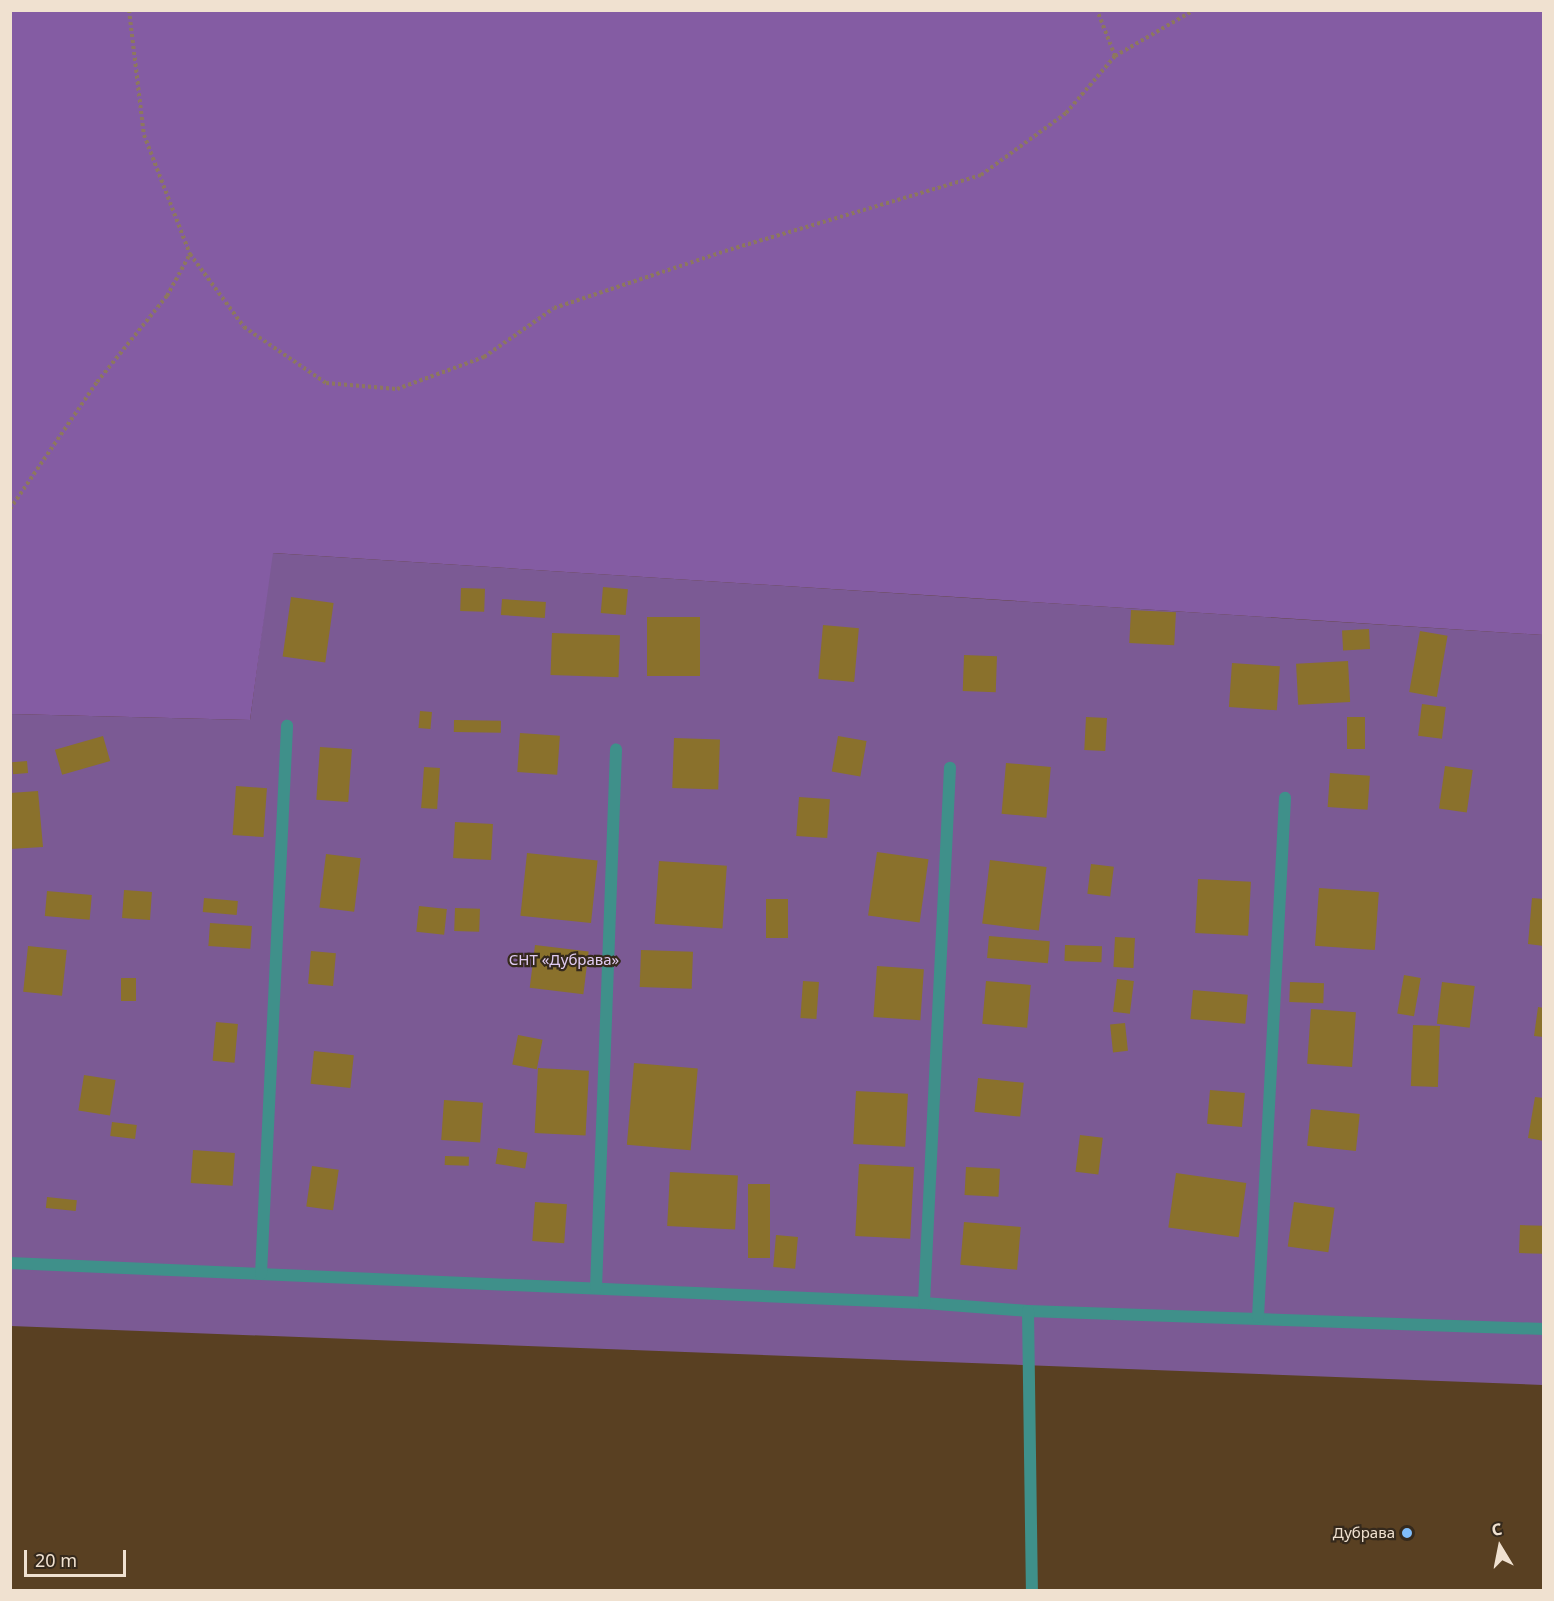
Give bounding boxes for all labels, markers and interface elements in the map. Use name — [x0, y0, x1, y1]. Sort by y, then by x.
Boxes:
park label: СНТ «Дубрава» — [509, 951, 619, 969]
north arrow — [1470, 1517, 1530, 1577]
text: С — [1490, 1518, 1504, 1541]
place label: Дубрава — [1333, 1524, 1395, 1542]
marker: Дубрава — [1400, 1526, 1414, 1540]
scale bar — [27, 1538, 129, 1576]
text: 20 m — [35, 1548, 77, 1572]

